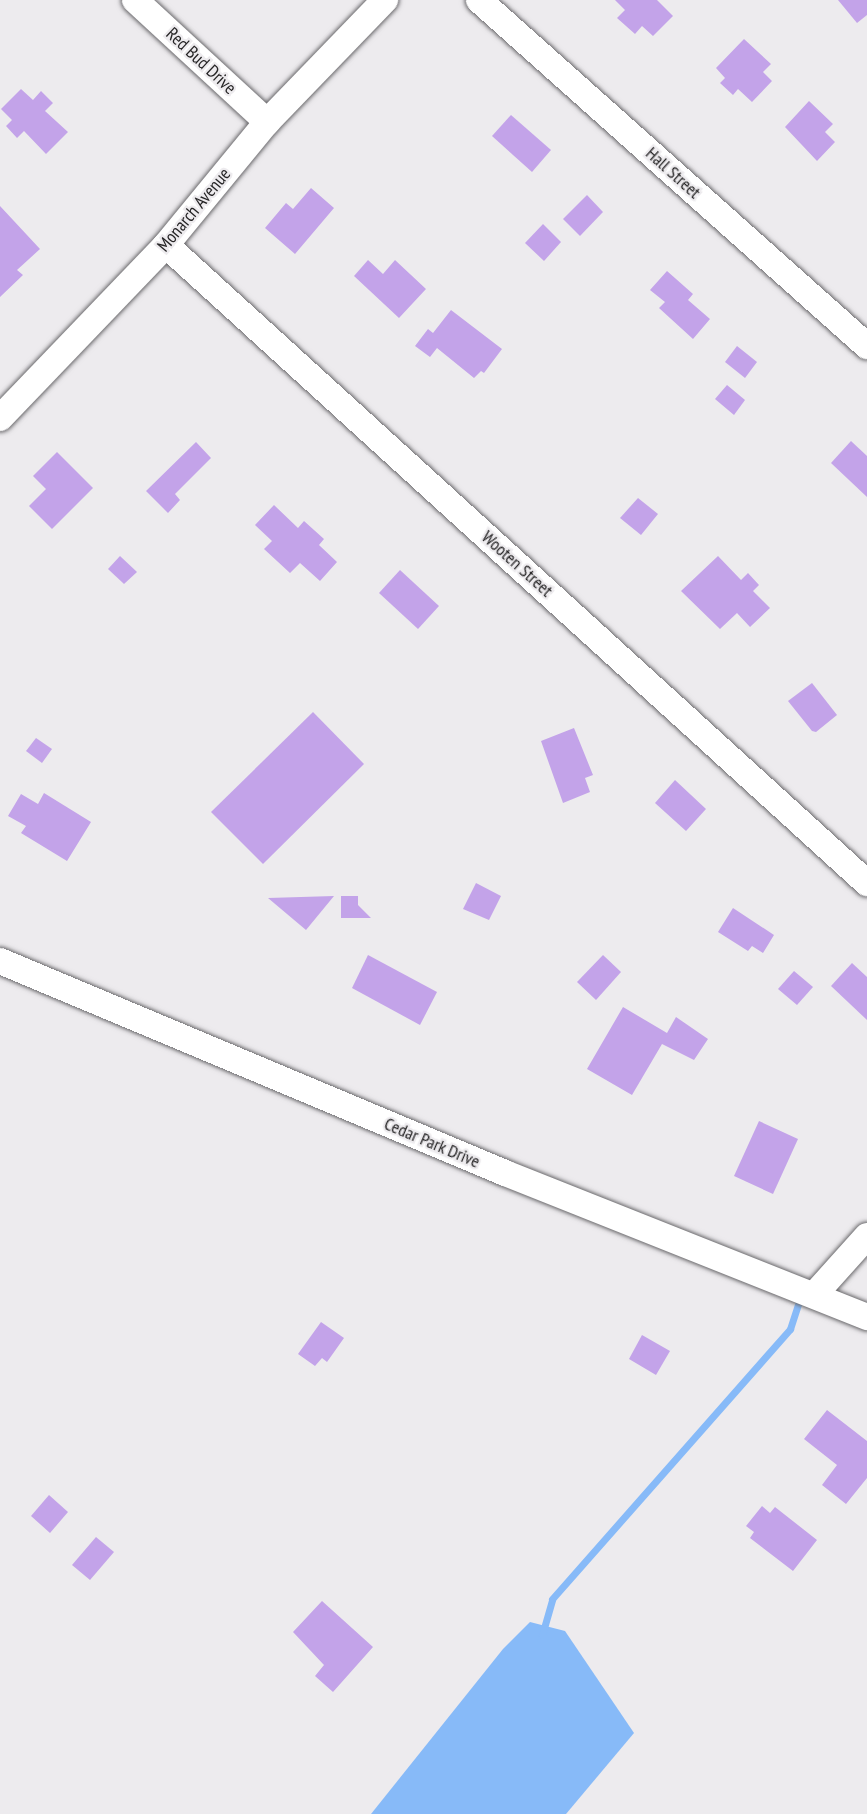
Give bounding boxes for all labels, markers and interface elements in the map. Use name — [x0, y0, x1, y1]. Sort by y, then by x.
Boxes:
street label: Red Bud Drive — [162, 23, 240, 99]
street label: Hall Street — [641, 143, 705, 203]
street label: Monarch Avenue — [153, 164, 235, 256]
street label: Wooten Street — [477, 526, 557, 602]
street label: Cedar Park Drive — [381, 1113, 483, 1173]

